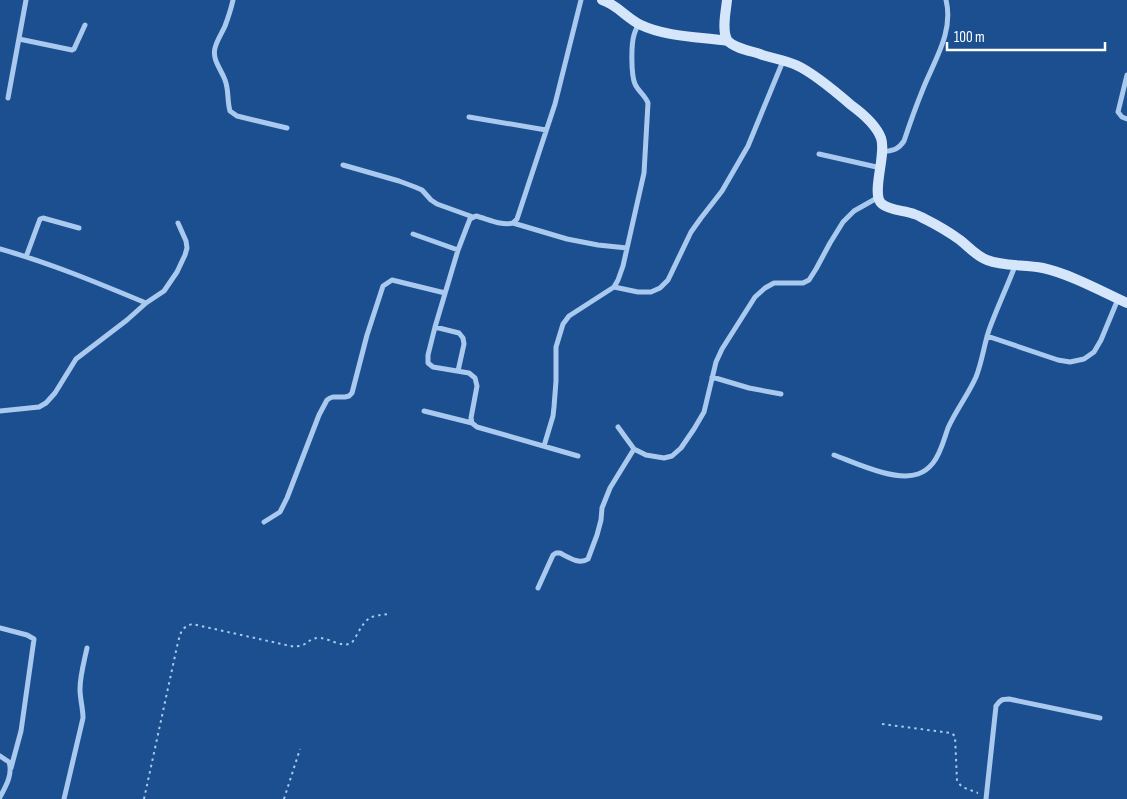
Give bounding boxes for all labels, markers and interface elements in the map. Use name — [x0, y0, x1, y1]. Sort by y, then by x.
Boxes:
scale bar — [947, 20, 1104, 52]
text: 100 m — [954, 28, 985, 47]

